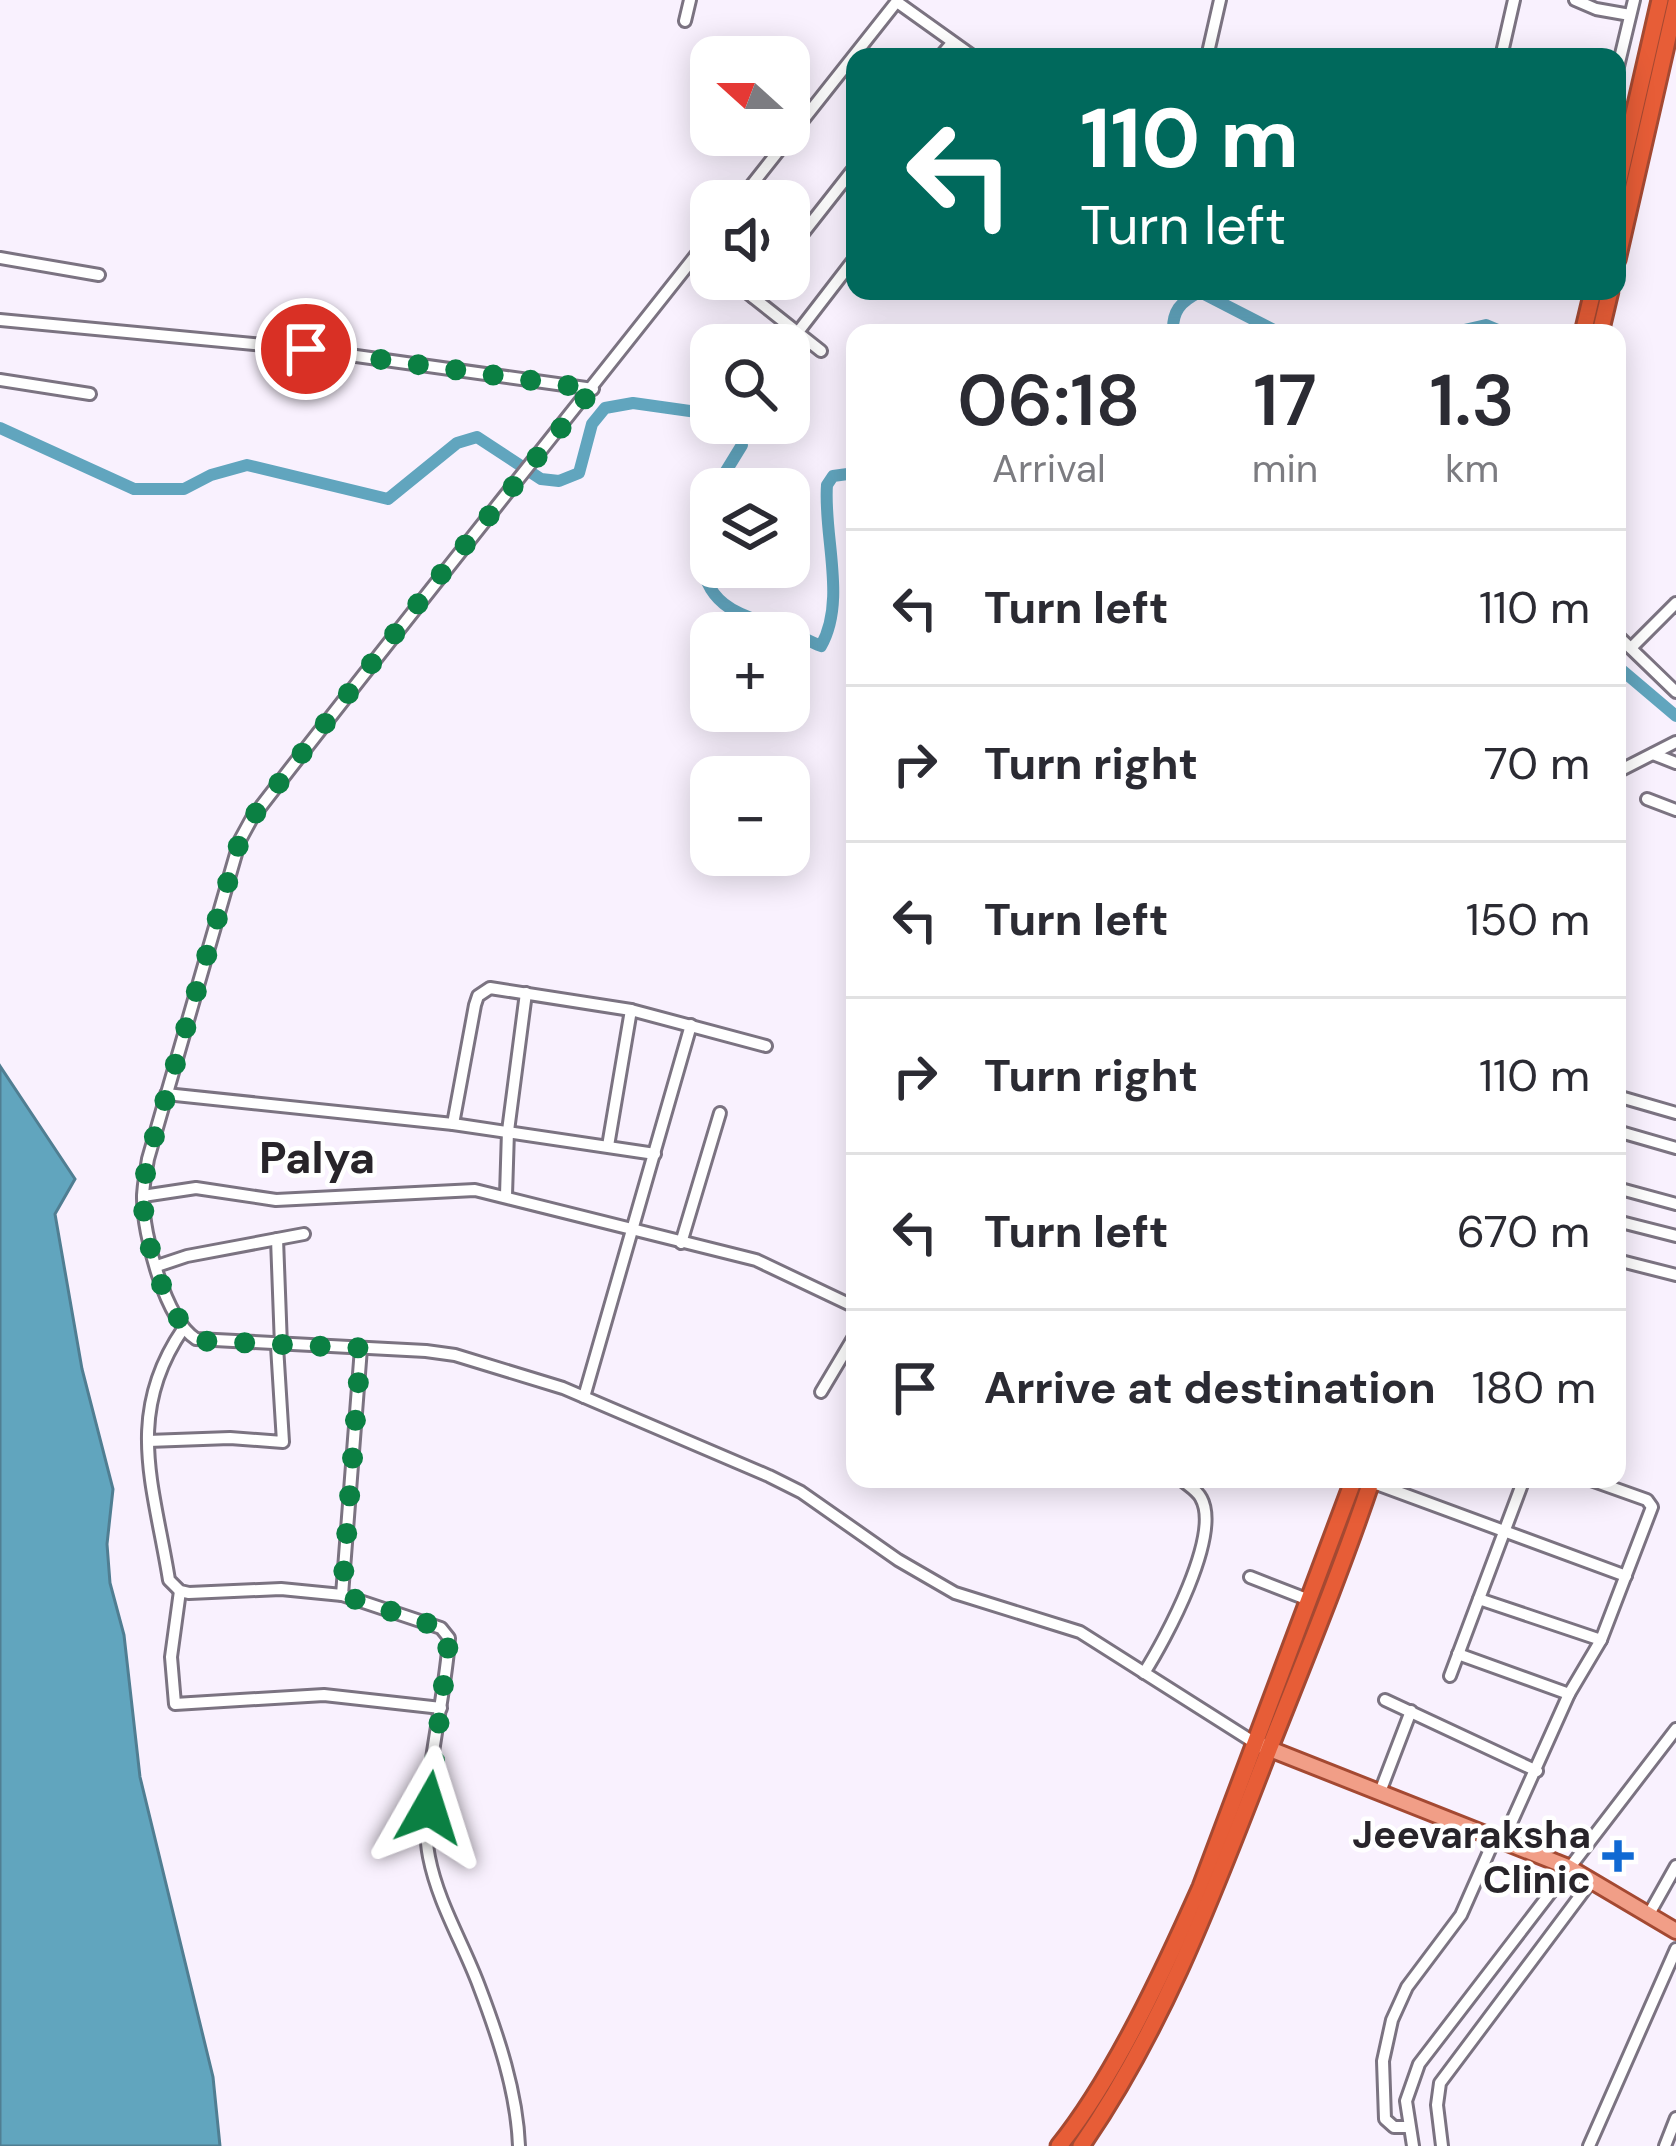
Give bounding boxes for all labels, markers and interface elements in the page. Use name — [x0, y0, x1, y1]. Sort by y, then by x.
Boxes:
north arrow — [690, 36, 810, 156]
map controls — [690, 36, 810, 876]
text: 110 m — [1080, 84, 1299, 193]
icon: left — [882, 96, 1038, 252]
button: sound — [690, 180, 810, 300]
text: Turn left — [1080, 190, 1286, 261]
pin — [255, 298, 357, 400]
icon: arrive — [273, 316, 339, 382]
button: search — [690, 324, 810, 444]
text: 06:18 — [957, 354, 1140, 447]
text: 17 — [1253, 354, 1317, 447]
text: 1.3 — [1430, 354, 1515, 447]
text: Arrival — [992, 443, 1106, 494]
text: min — [1252, 443, 1318, 494]
text: km — [1445, 443, 1499, 494]
button: layers — [690, 468, 810, 588]
icon: left — [882, 575, 948, 641]
text: Turn left — [984, 578, 1168, 637]
text: 110 m — [1479, 578, 1590, 637]
button: + — [690, 612, 810, 732]
icon: right — [882, 731, 948, 797]
text: Turn right — [984, 734, 1198, 793]
text: 70 m — [1484, 734, 1590, 793]
button: − — [690, 756, 810, 876]
icon: left — [882, 887, 948, 953]
text: Turn left — [984, 890, 1168, 949]
text: 150 m — [1466, 890, 1590, 949]
icon: right — [882, 1043, 948, 1109]
text: Turn right — [984, 1046, 1198, 1105]
text: 110 m — [1479, 1046, 1590, 1105]
district label: Palya — [259, 1128, 375, 1187]
icon: left — [882, 1199, 948, 1265]
text: Turn left — [984, 1202, 1168, 1261]
text: 670 m — [1457, 1202, 1590, 1261]
icon: arrive — [882, 1355, 948, 1421]
text: Arrive at destination — [984, 1358, 1436, 1417]
text: 180 m — [1472, 1358, 1596, 1417]
position arrow — [366, 1745, 492, 1871]
place label: Jeevaraksha Clinic — [1352, 1809, 1591, 1905]
marker: Jeevaraksha Clinic — [1602, 1840, 1634, 1872]

